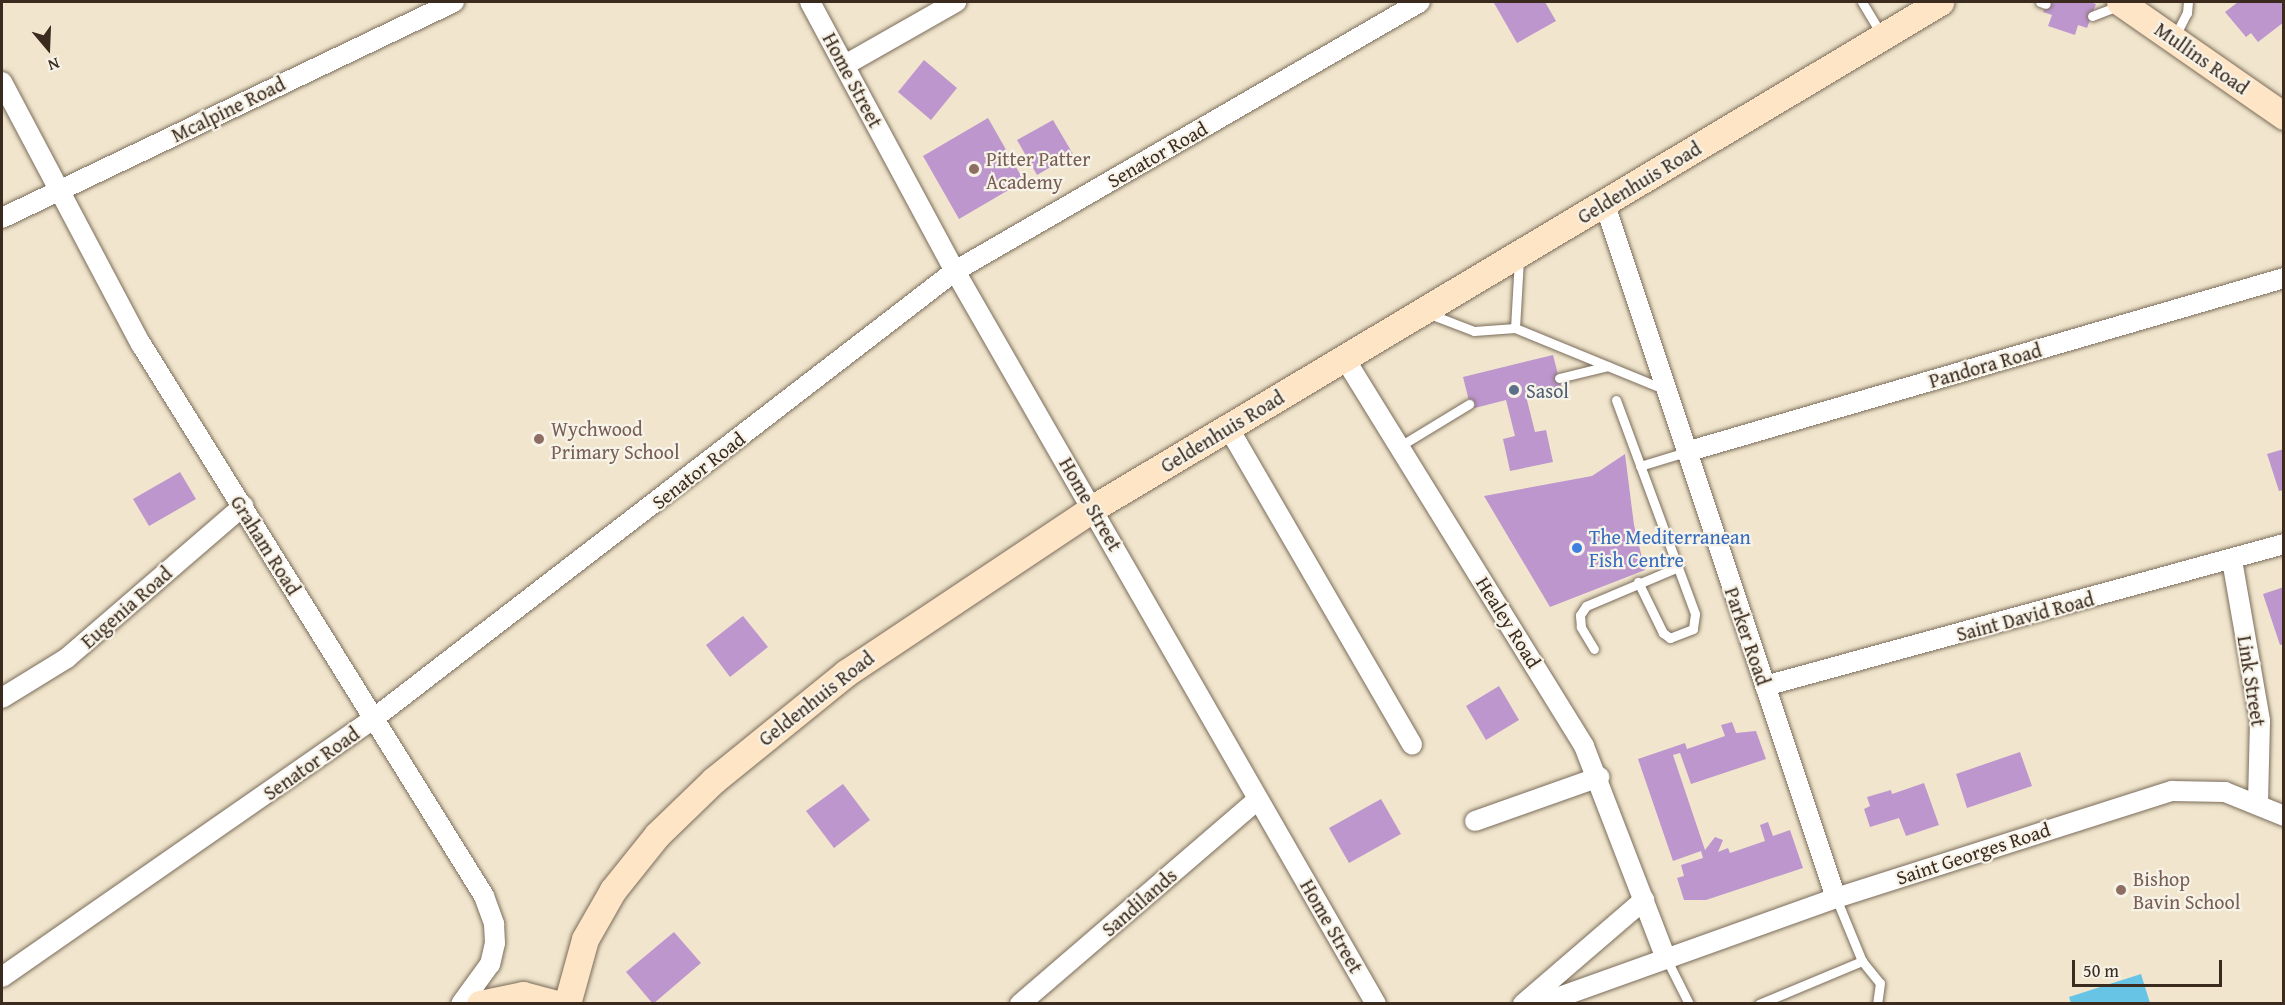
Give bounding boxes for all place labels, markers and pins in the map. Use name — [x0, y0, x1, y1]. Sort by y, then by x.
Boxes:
place label: Pitter Patter Academy — [986, 146, 1090, 193]
marker: Pitter Patter Academy — [967, 162, 981, 176]
place label: Sasol — [1526, 378, 1569, 402]
marker: Sasol — [1507, 383, 1521, 397]
place label: Wychwood Primary School — [551, 416, 680, 463]
marker: Wychwood Primary School — [532, 432, 546, 446]
place label: The Mediterranean Fish Centre — [1589, 524, 1751, 571]
marker: The Mediterranean Fish Centre — [1570, 541, 1584, 555]
place label: Bishop Bavin School — [2133, 867, 2240, 914]
marker: Bishop Bavin School — [2114, 883, 2128, 897]

